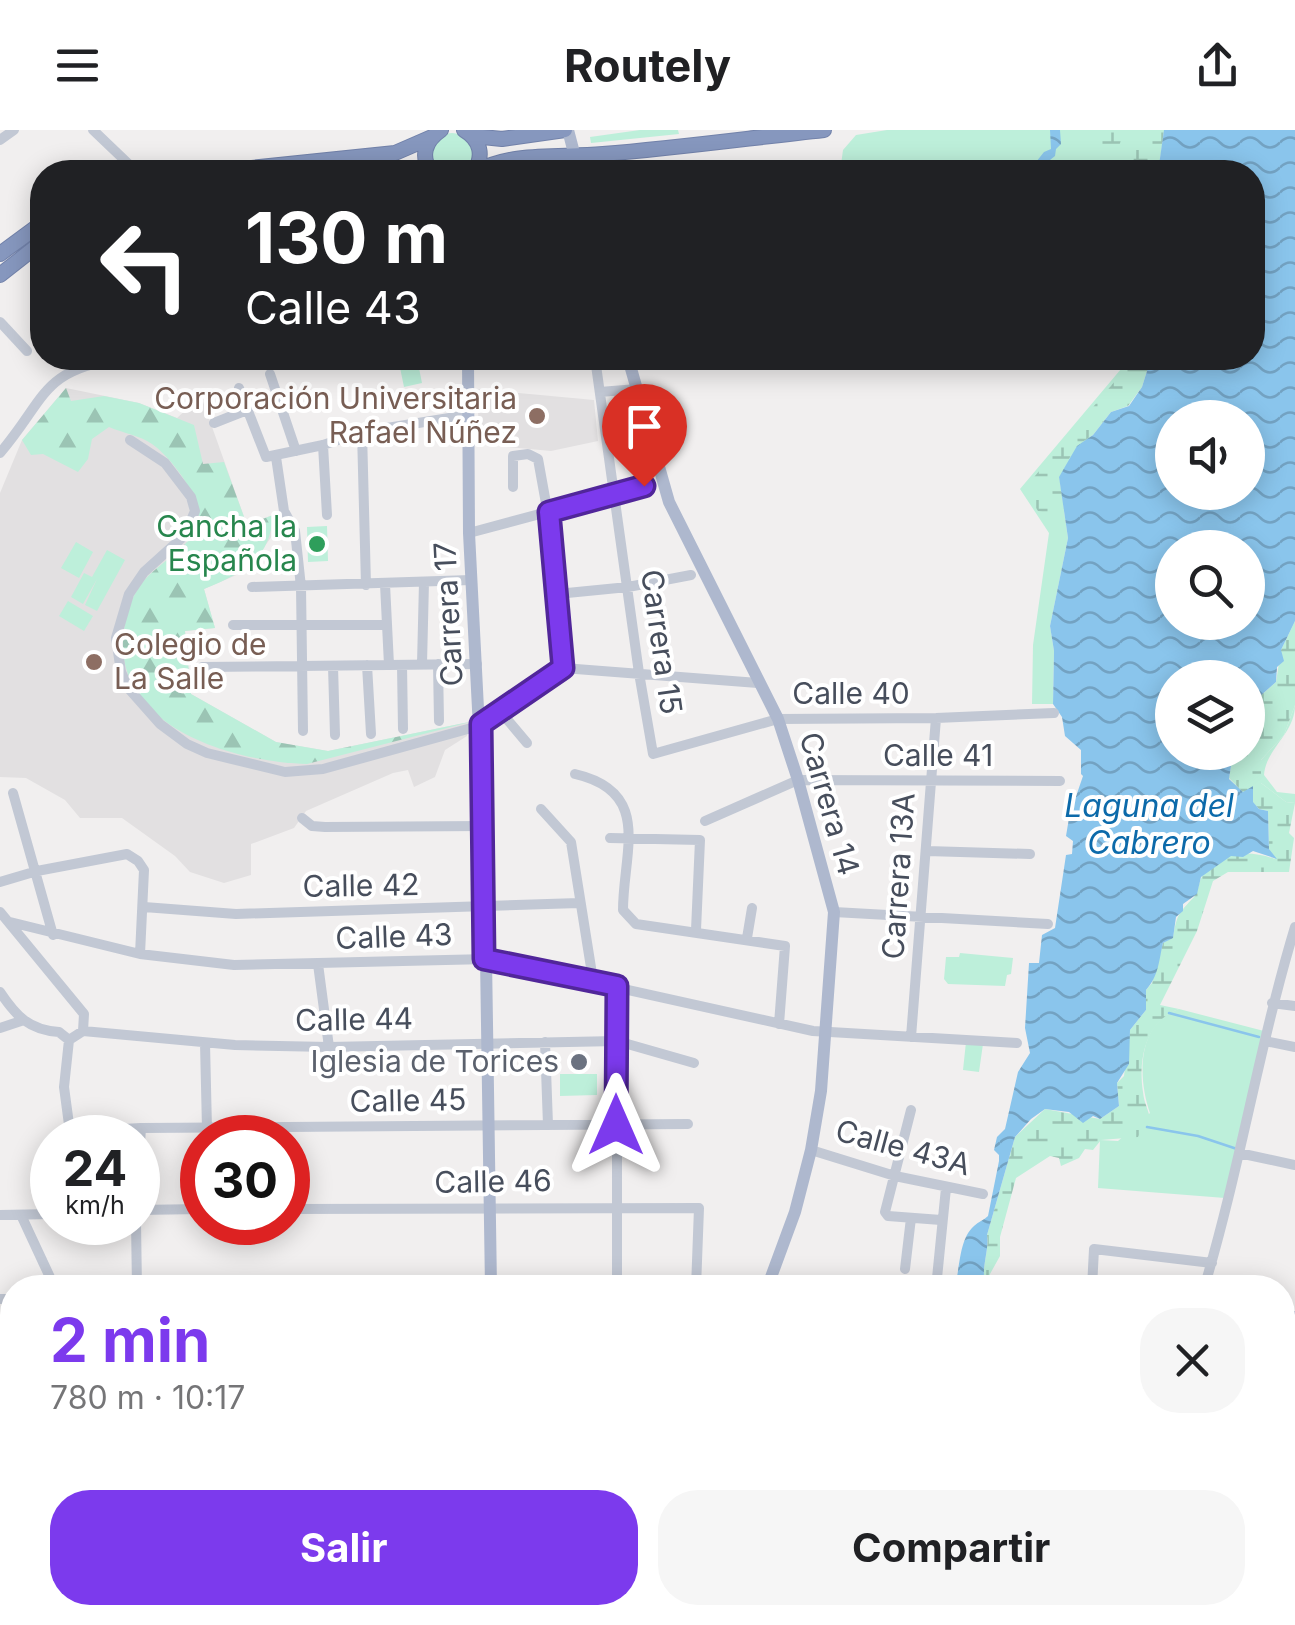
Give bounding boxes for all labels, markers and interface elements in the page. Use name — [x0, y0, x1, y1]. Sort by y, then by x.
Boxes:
icon: menu — [50, 38, 105, 93]
text: Routely — [564, 38, 731, 93]
icon: share — [1190, 38, 1245, 93]
text: 130 m — [245, 195, 448, 280]
icon: left — [80, 200, 210, 330]
text: Calle 43 — [245, 280, 421, 335]
place label: Corporación Universitaria Rafael Núñez — [154, 380, 517, 450]
pin — [602, 384, 687, 487]
icon: arrive — [617, 399, 672, 454]
map controls — [1155, 400, 1265, 770]
button: sound — [1155, 400, 1265, 510]
marker: Corporación Universitaria Rafael Núñez — [526, 405, 548, 427]
place label: Cancha la Española — [156, 508, 297, 578]
button: search — [1155, 530, 1265, 640]
marker: Cancha la Española — [306, 533, 328, 555]
street label: Carrera 17 — [426, 541, 470, 687]
street label: Carrera 15 — [634, 567, 690, 717]
place label: Colegio de La Salle — [114, 626, 267, 696]
marker: Colegio de La Salle — [83, 651, 105, 673]
button: layers — [1155, 660, 1265, 770]
street label: Calle 40 — [792, 675, 910, 711]
street label: Carrera 14 — [792, 728, 868, 879]
street label: Calle 41 — [883, 737, 993, 773]
water label: Laguna del Cabrero — [1064, 786, 1234, 862]
street label: Carrera 13A — [874, 791, 922, 960]
street label: Calle 42 — [302, 866, 420, 904]
street label: Calle 43 — [335, 916, 453, 956]
street label: Calle 44 — [295, 1000, 413, 1038]
place label: Iglesia de Torices — [311, 1043, 559, 1079]
marker: Iglesia de Torices — [568, 1051, 590, 1073]
position arrow — [564, 1073, 668, 1177]
street label: Calle 45 — [349, 1081, 467, 1119]
street label: Calle 43A — [832, 1112, 974, 1182]
speed limit sign: 30 — [180, 1115, 310, 1245]
text: 24 — [63, 1138, 127, 1198]
street label: Calle 46 — [434, 1162, 552, 1200]
text: km/h — [65, 1190, 125, 1220]
text: 2 min — [50, 1304, 210, 1376]
button: close — [1140, 1308, 1245, 1413]
text: 780 m · 10:17 — [50, 1378, 245, 1417]
button: Salir — [50, 1490, 638, 1605]
button: Compartir — [658, 1490, 1245, 1605]

